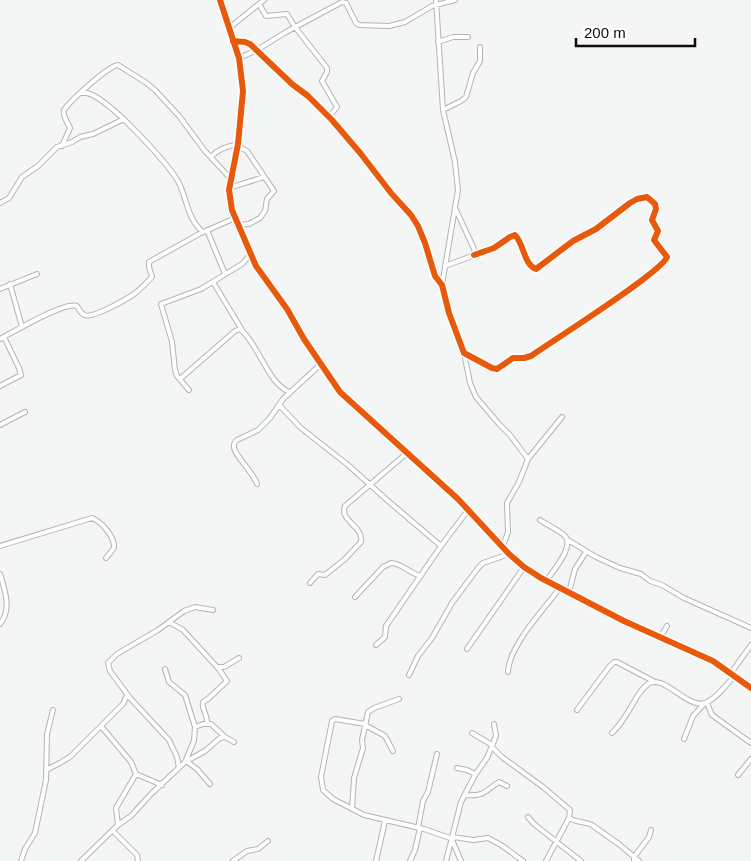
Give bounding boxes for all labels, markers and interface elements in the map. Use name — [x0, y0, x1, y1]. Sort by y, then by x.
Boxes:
scale bar — [576, 15, 695, 47]
text: 200 m — [584, 24, 626, 41]

